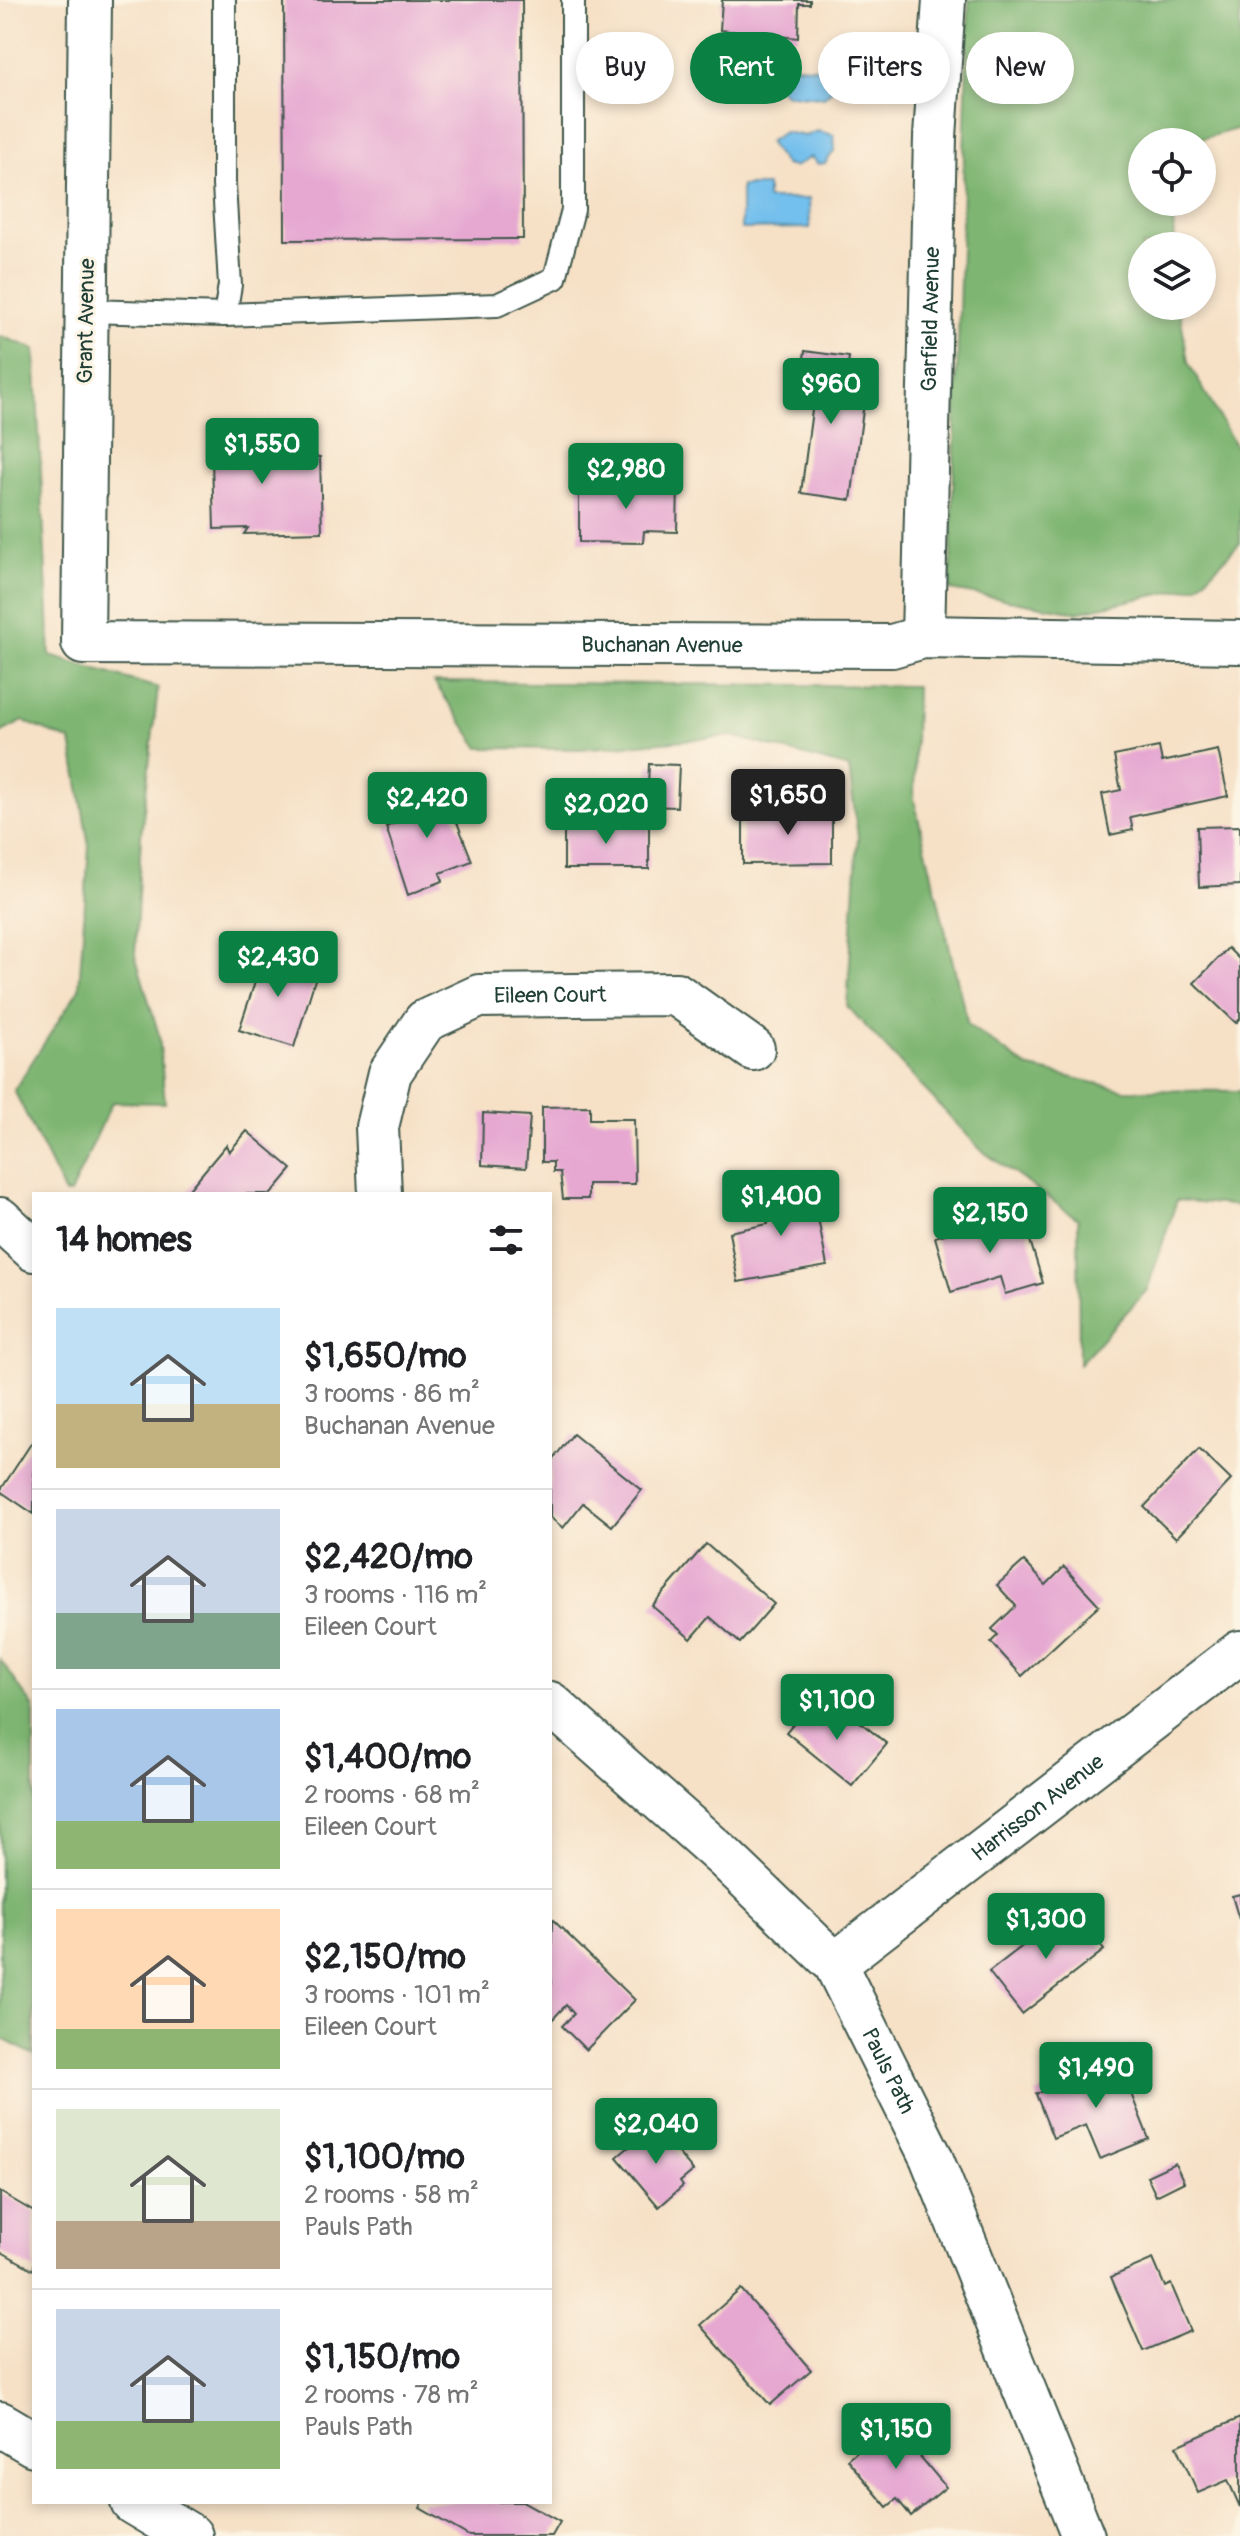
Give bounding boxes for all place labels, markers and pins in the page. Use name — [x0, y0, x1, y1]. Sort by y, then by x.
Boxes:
pin: $960 — [784, 358, 878, 426]
pin: $1,550 — [197, 418, 327, 486]
pin: $2,980 — [561, 443, 691, 511]
pin: $1,650 — [723, 769, 853, 837]
pin: $2,420 — [362, 772, 492, 840]
pin: $2,020 — [541, 778, 671, 846]
pin: $2,430 — [213, 931, 343, 999]
pin: $1,400 — [716, 1170, 846, 1238]
pin: $2,150 — [925, 1187, 1055, 1255]
pin: $1,100 — [772, 1674, 902, 1742]
pin: $1,300 — [981, 1893, 1111, 1961]
pin: $1,490 — [1031, 2042, 1161, 2110]
pin: $2,040 — [591, 2098, 721, 2166]
pin: $1,150 — [831, 2403, 961, 2471]

